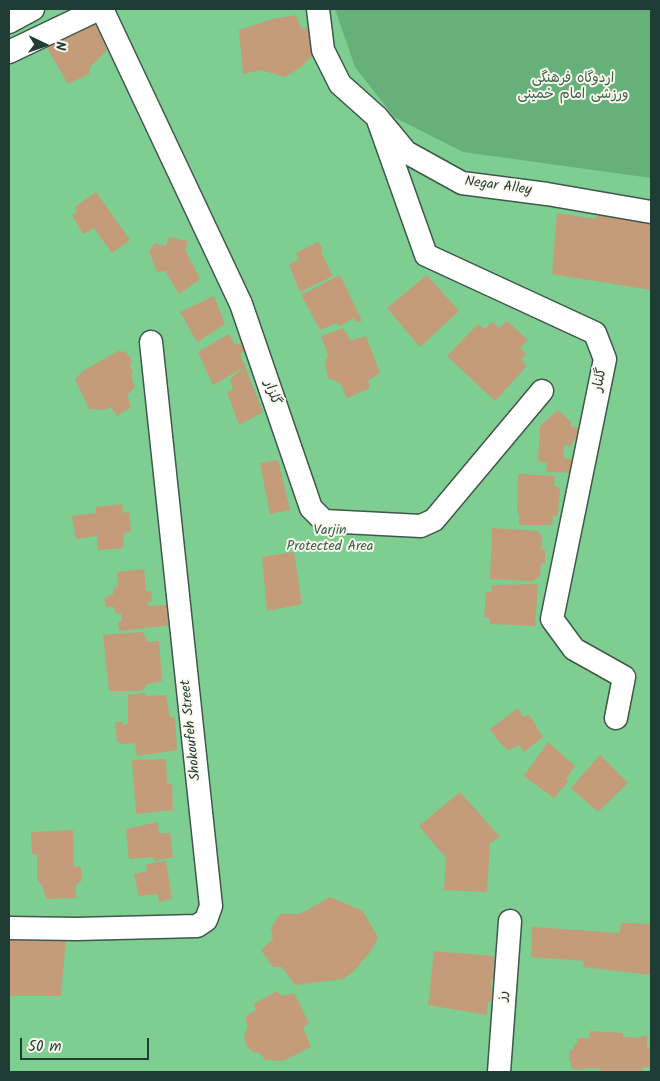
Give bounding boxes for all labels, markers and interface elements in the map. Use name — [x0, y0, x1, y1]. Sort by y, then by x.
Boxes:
north arrow — [20, 20, 70, 70]
text: N — [49, 41, 71, 51]
park label: اردوگاه فرهنگی ورزشی امام خمینی — [517, 72, 629, 104]
street label: Negar Alley — [463, 174, 533, 200]
street label: گلنار — [590, 367, 612, 393]
street label: گلزار — [259, 378, 283, 408]
park label: Varjin Protected Area — [287, 524, 373, 556]
street label: Shokoufeh Street — [178, 679, 206, 781]
street label: رز — [495, 990, 513, 1002]
scale bar — [22, 1028, 151, 1060]
text: 50 m — [28, 1035, 62, 1059]

